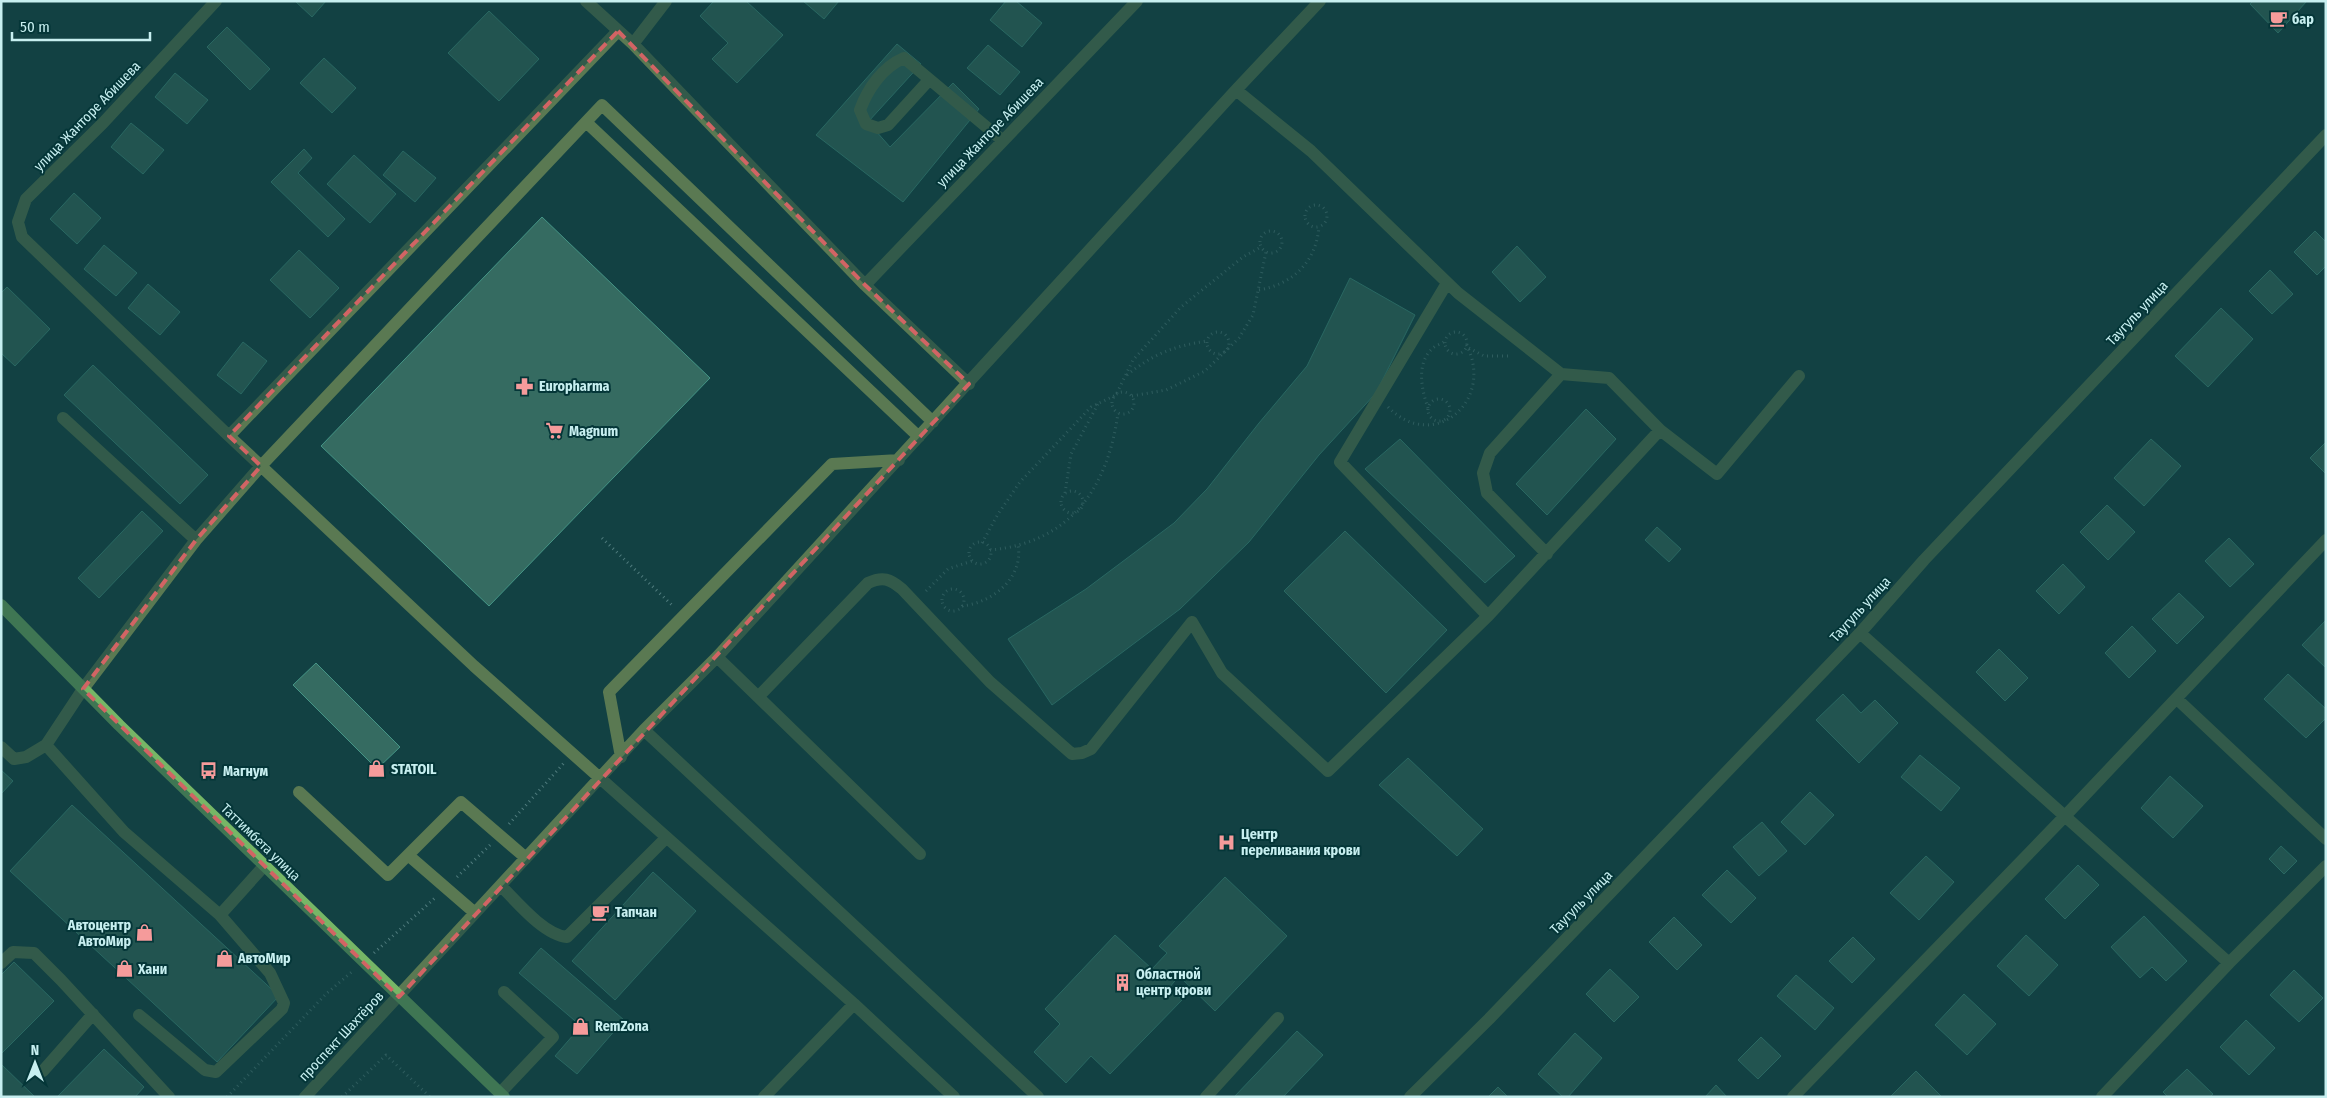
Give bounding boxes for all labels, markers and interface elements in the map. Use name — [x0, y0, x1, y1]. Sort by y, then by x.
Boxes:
cafe icon: бар — [2268, 9, 2288, 29]
scale bar — [12, 10, 150, 42]
place label: бар — [2292, 11, 2314, 28]
text: 50 m — [20, 18, 50, 36]
street label: улица Жанторе Абишева — [30, 58, 144, 175]
street label: улица Жанторе Абишева — [933, 74, 1047, 191]
street label: Таугуль улица — [2103, 277, 2172, 349]
pharmacy icon: Europharma — [515, 376, 535, 396]
place label: Europharma — [539, 378, 610, 395]
supermarket icon: Magnum — [545, 421, 565, 441]
place label: Magnum — [569, 423, 618, 440]
street label: Таугуль улица — [1827, 573, 1894, 646]
shop icon: STATOIL — [367, 759, 387, 779]
bus stop icon: Магнум — [199, 761, 219, 781]
place label: STATOIL — [391, 761, 437, 778]
place label: Магнум — [223, 763, 269, 780]
street label: Таттимбета улица — [217, 800, 304, 885]
place label: Центр переливания крови — [1241, 826, 1360, 859]
hospital icon: Центр переливания крови — [1217, 832, 1237, 852]
street label: Таугуль улица — [1547, 867, 1616, 938]
cafe icon: Тапчан — [591, 902, 611, 922]
place label: Тапчан — [615, 904, 657, 921]
place label: Автоцентр АвтоМир — [67, 917, 131, 950]
shop icon: Автоцентр АвтоМир — [135, 923, 155, 943]
shop icon: АвтоМир — [214, 948, 234, 968]
place label: АвтоМир — [237, 950, 291, 967]
shop icon: Хани — [114, 959, 134, 979]
place label: Хани — [137, 961, 167, 978]
place label: Областной центр крови — [1136, 966, 1211, 999]
building icon: Областной центр крови — [1112, 972, 1132, 992]
street label: проспект Шахтёров — [295, 988, 387, 1085]
shop icon: RemZona — [571, 1016, 591, 1036]
place label: RemZona — [595, 1018, 649, 1035]
north arrow — [10, 1038, 60, 1088]
text: N — [31, 1042, 39, 1059]

